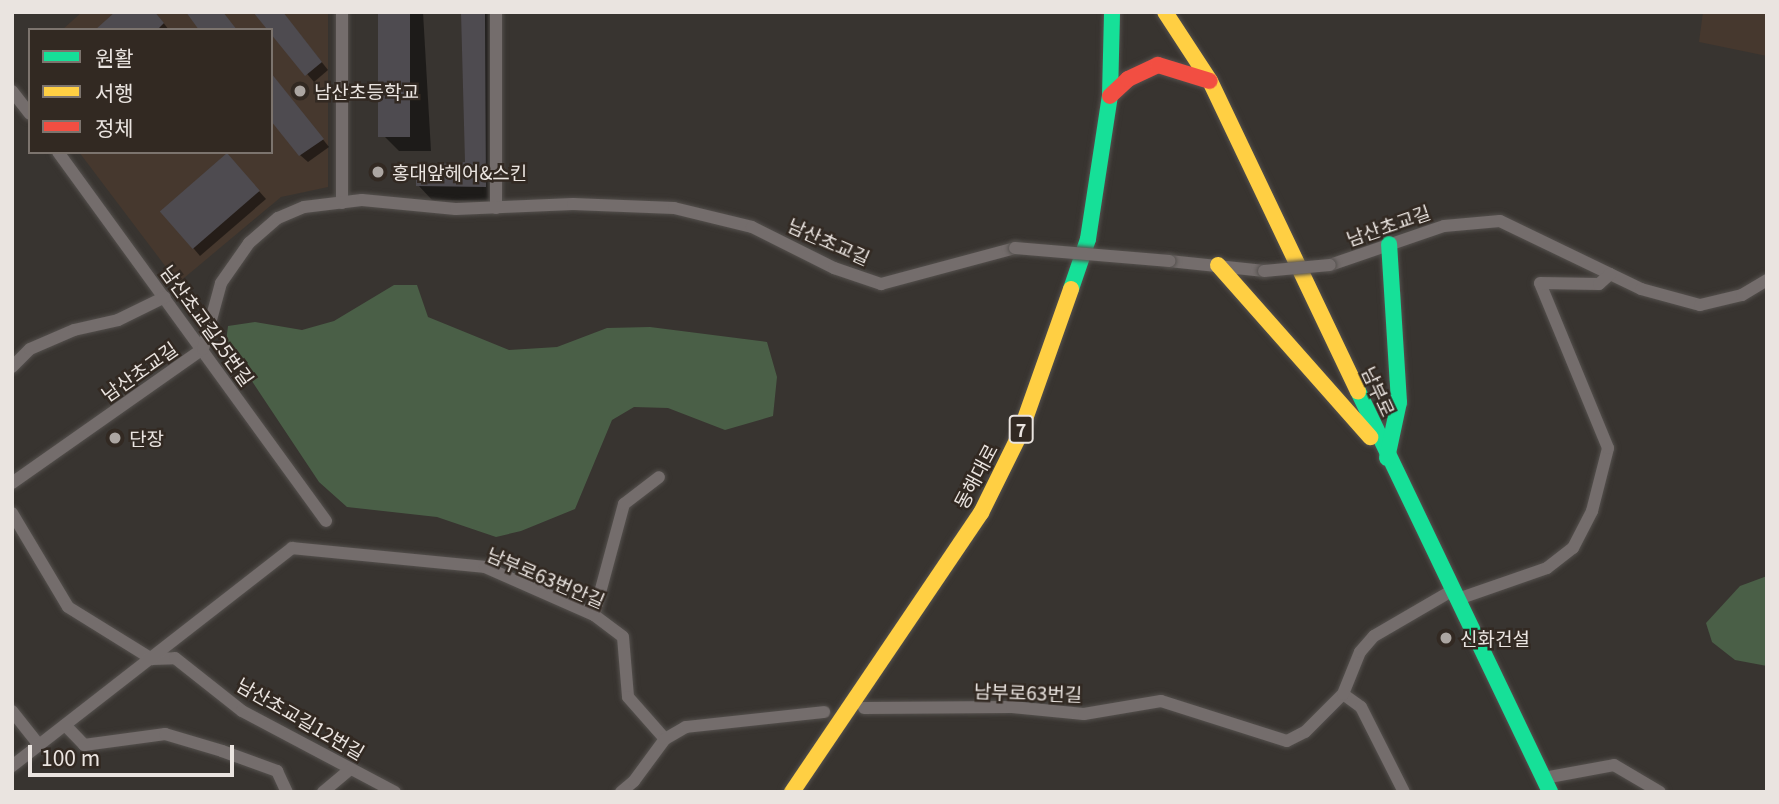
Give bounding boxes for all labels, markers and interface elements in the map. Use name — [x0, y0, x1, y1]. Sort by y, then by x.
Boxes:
legend — [28, 28, 273, 154]
text: 원활 — [95, 42, 134, 72]
text: 서행 — [95, 77, 134, 107]
place label: 남산초등학교 — [314, 80, 419, 102]
marker: 남산초등학교 — [292, 83, 308, 99]
text: 정체 — [95, 112, 134, 142]
place label: 홍대앞헤어&스킨 — [392, 161, 527, 183]
marker: 홍대앞헤어&스킨 — [370, 164, 386, 180]
street label: 남산초교길 — [1343, 200, 1433, 250]
street label: 남산초교길 — [784, 213, 874, 269]
street label: 남산초교길25번길 — [157, 260, 259, 390]
street label: 남산초교길 — [97, 337, 181, 405]
street label: 남부로 — [1358, 362, 1400, 420]
road number: 7 — [1007, 414, 1035, 444]
place label: 단장 — [129, 427, 164, 449]
marker: 단장 — [107, 430, 123, 446]
street label: 동해대로 — [949, 440, 1001, 512]
street label: 남부로63번안길 — [484, 542, 608, 612]
place label: 신화건설 — [1460, 627, 1530, 649]
marker: 신화건설 — [1438, 630, 1454, 646]
street label: 남산초교길12번길 — [233, 672, 369, 764]
street label: 남부로63번길 — [973, 679, 1083, 705]
scale bar — [32, 730, 238, 774]
text: 100 m — [41, 742, 100, 772]

